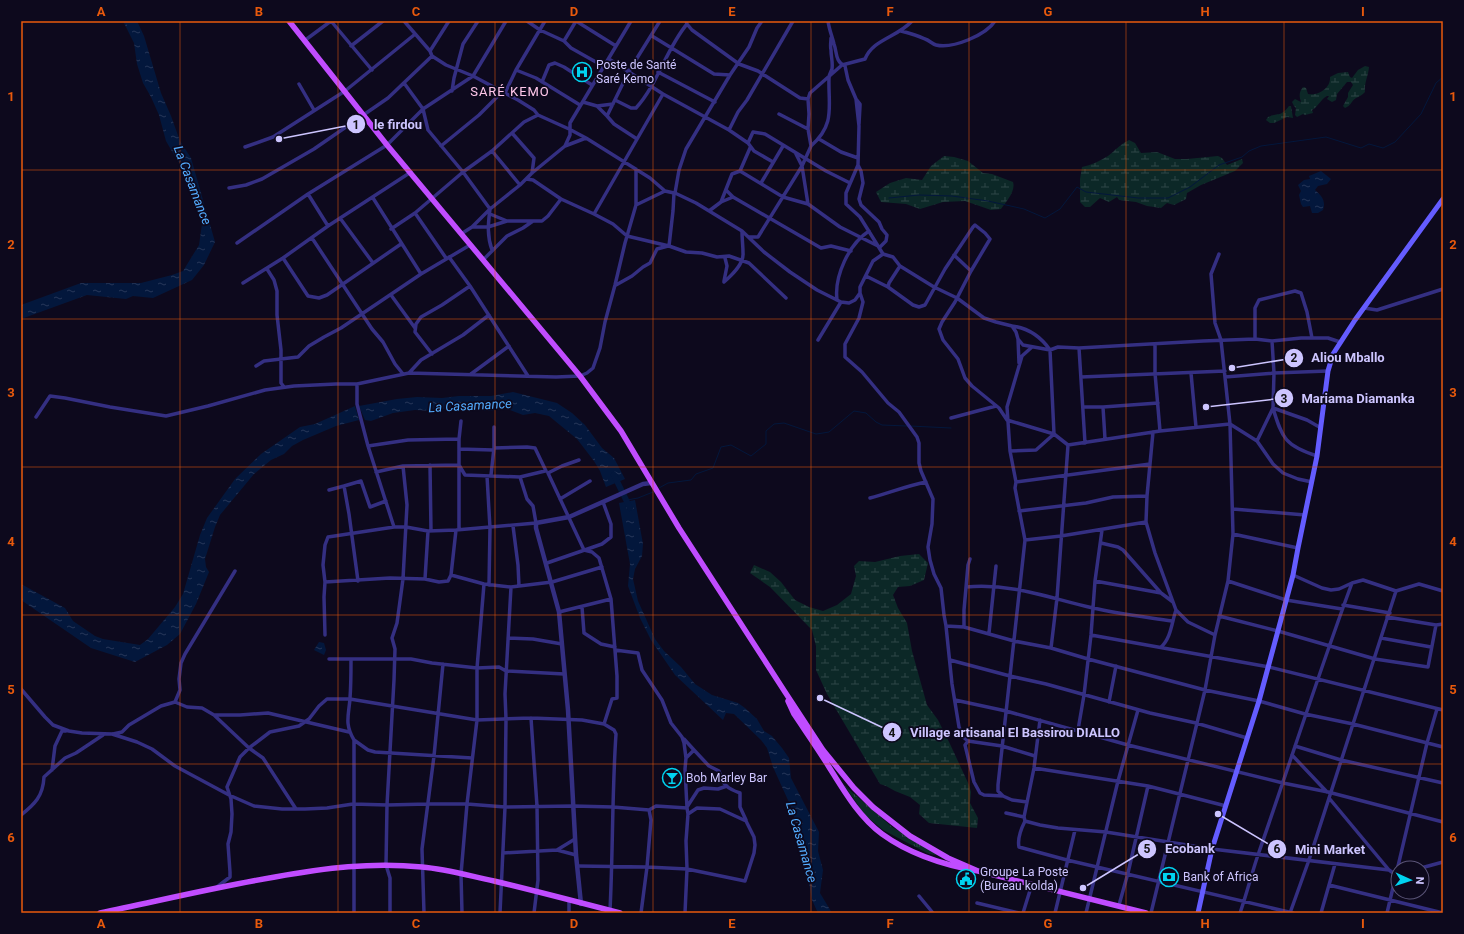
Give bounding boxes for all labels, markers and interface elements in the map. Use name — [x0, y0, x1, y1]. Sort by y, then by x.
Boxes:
text: A — [97, 4, 106, 19]
text: B — [255, 4, 263, 19]
text: C — [412, 4, 421, 19]
text: D — [570, 4, 578, 19]
text: E — [728, 4, 736, 19]
text: F — [886, 4, 894, 19]
text: G — [1044, 4, 1053, 19]
text: H — [1200, 4, 1210, 19]
text: I — [1361, 4, 1365, 19]
place label: Poste de Santé Saré Kemo — [596, 58, 676, 86]
hospital icon: Poste de Santé Saré Kemo — [571, 61, 593, 83]
district label: SARÉ KEMO — [470, 84, 550, 99]
text: 1 — [7, 89, 15, 104]
text: 1 — [1449, 89, 1457, 104]
callout: le firdou — [346, 112, 430, 137]
text: le firdou — [374, 117, 422, 132]
text: 1 — [353, 118, 359, 132]
water label: La Casamance — [171, 144, 215, 227]
text: 2 — [7, 237, 15, 252]
text: 2 — [1449, 237, 1457, 252]
callout: Aliou Mballo — [1284, 345, 1393, 370]
text: Aliou Mballo — [1311, 350, 1385, 365]
text: 2 — [1291, 351, 1298, 365]
text: 3 — [7, 385, 15, 400]
text: 3 — [1449, 385, 1457, 400]
callout: Mariama Diamanka — [1274, 386, 1423, 411]
text: Mariama Diamanka — [1301, 391, 1415, 406]
text: 3 — [1281, 392, 1288, 406]
water label: La Casamance — [428, 396, 512, 415]
text: 4 — [7, 534, 15, 549]
text: 4 — [1449, 534, 1457, 549]
text: 5 — [7, 682, 15, 697]
text: 5 — [1449, 682, 1457, 697]
callout: Village artisanal El Bassirou DIALLO — [882, 720, 1128, 745]
text: Village artisanal El Bassirou DIALLO — [910, 725, 1120, 740]
text: 4 — [889, 726, 896, 740]
bar icon: Bob Marley Bar — [661, 767, 683, 789]
place label: Bob Marley Bar — [686, 771, 767, 785]
water label: La Casamance — [783, 800, 820, 885]
text: 6 — [7, 830, 15, 845]
text: 6 — [1449, 830, 1457, 845]
callout: Ecobank — [1137, 836, 1223, 861]
callout: Mini Market — [1267, 837, 1373, 862]
text: Ecobank — [1165, 841, 1216, 856]
text: 5 — [1144, 842, 1151, 856]
text: 6 — [1274, 842, 1281, 856]
text: Mini Market — [1295, 842, 1366, 857]
north arrow — [1390, 860, 1430, 900]
place label: Groupe La Poste (Bureau kolda) — [980, 865, 1068, 893]
bank icon: Bank of Africa — [1158, 866, 1180, 888]
public building icon: Groupe La Poste (Bureau kolda) — [955, 868, 977, 890]
place label: Bank of Africa — [1183, 870, 1258, 884]
text: N — [1413, 876, 1426, 885]
text: A — [97, 916, 106, 931]
text: B — [255, 916, 263, 931]
text: C — [412, 916, 421, 931]
text: D — [570, 916, 578, 931]
text: E — [728, 916, 736, 931]
text: F — [886, 916, 894, 931]
text: G — [1044, 916, 1053, 931]
text: H — [1200, 916, 1210, 931]
text: I — [1361, 916, 1365, 931]

